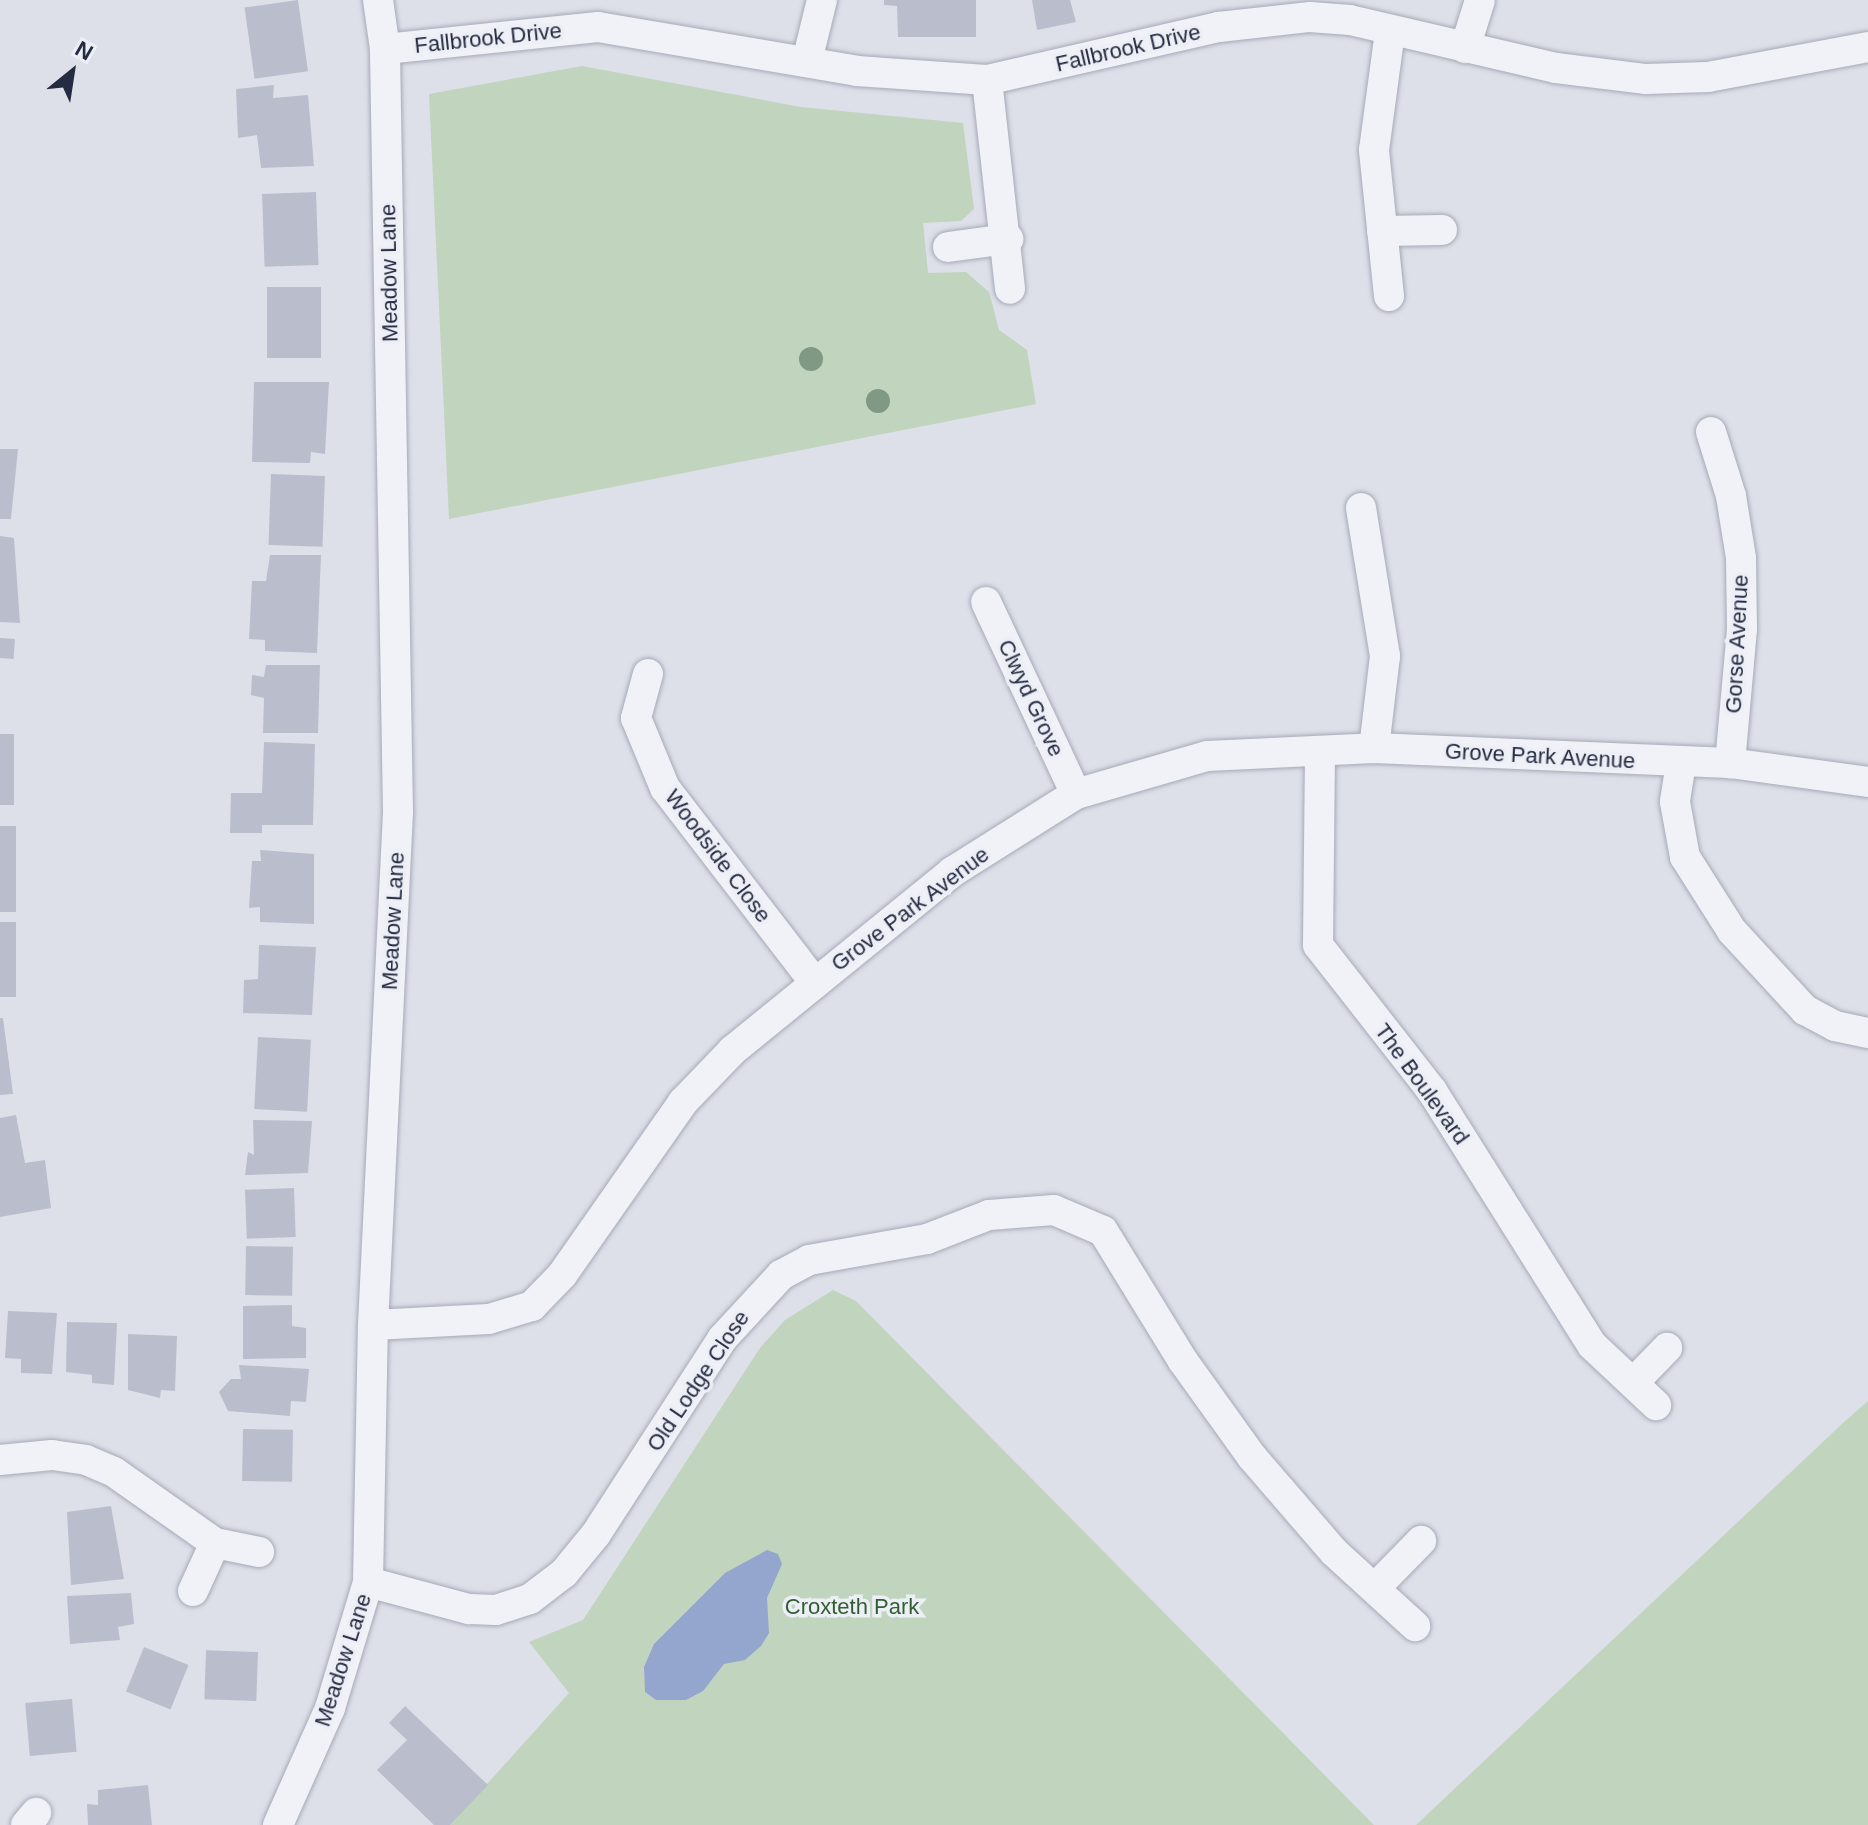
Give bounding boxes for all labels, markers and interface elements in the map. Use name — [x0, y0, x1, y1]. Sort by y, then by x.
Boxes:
street label: Fallbrook Drive — [413, 17, 563, 59]
street label: Fallbrook Drive — [1053, 18, 1203, 78]
north arrow — [32, 32, 112, 112]
text: N — [71, 36, 97, 66]
street label: Meadow Lane — [375, 204, 403, 342]
street label: Gorse Avenue — [1720, 573, 1754, 715]
street label: Clwyd Grove — [992, 635, 1070, 761]
street label: Grove Park Avenue — [1444, 738, 1636, 774]
street label: Woodside Close — [659, 784, 777, 928]
street label: Grove Park Avenue — [826, 841, 994, 977]
street label: Meadow Lane — [376, 851, 410, 991]
street label: The Boulevard — [1369, 1018, 1475, 1150]
street label: Old Lodge Close — [641, 1306, 755, 1456]
street label: Meadow Lane — [309, 1590, 377, 1730]
park label: Croxteth Park — [785, 1594, 919, 1620]

